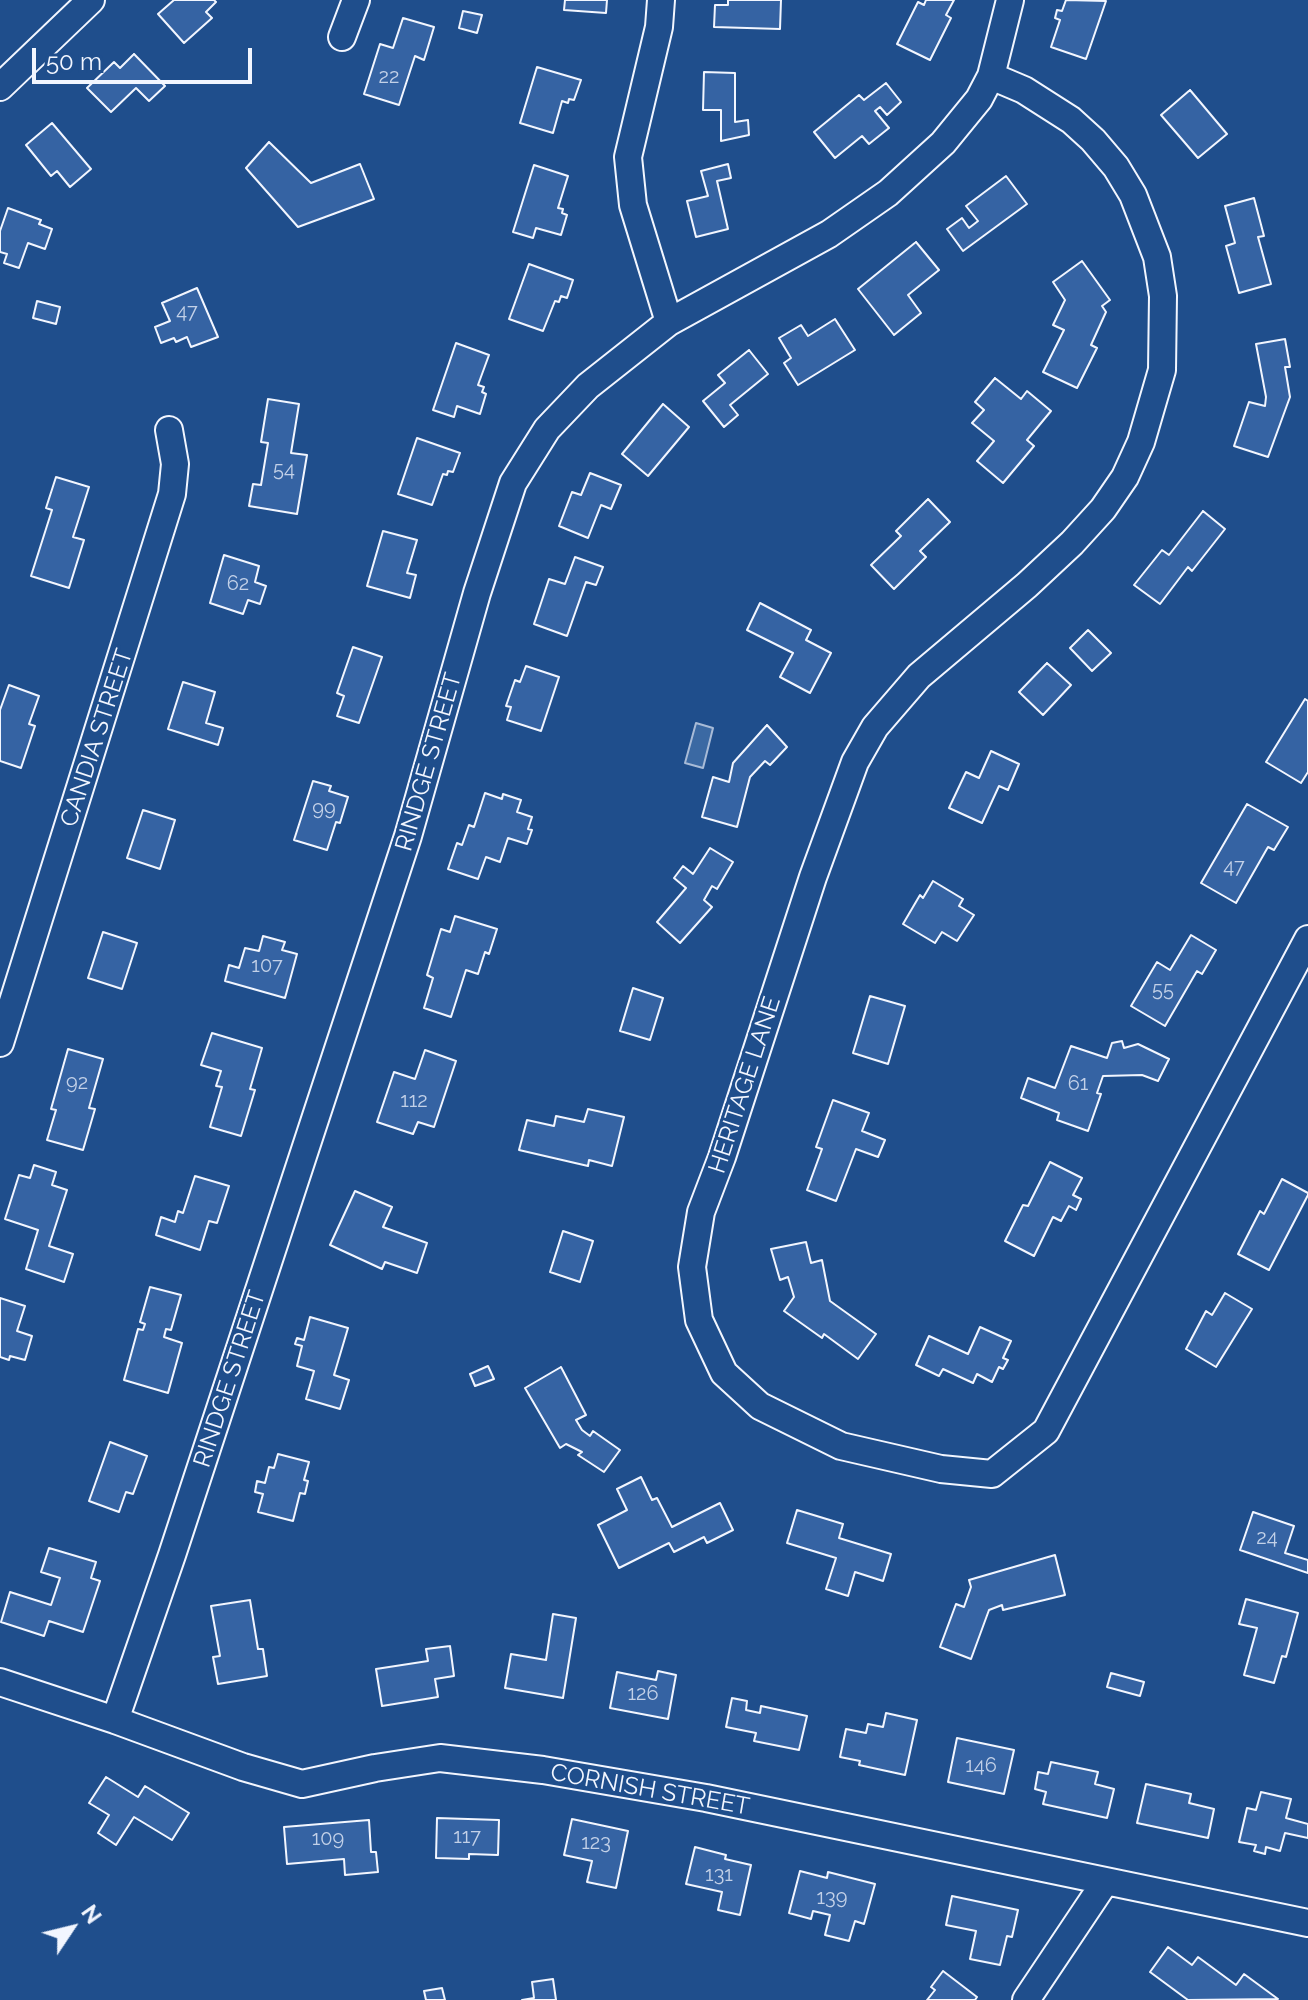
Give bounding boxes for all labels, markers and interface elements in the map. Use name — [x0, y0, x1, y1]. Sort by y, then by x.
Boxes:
scale bar — [36, 32, 256, 82]
text: 50 m — [46, 47, 102, 76]
house number: 22 — [379, 65, 399, 89]
house number: 47 — [176, 300, 198, 324]
house number: 54 — [273, 458, 295, 482]
house number: 62 — [227, 572, 249, 596]
street label: CANDIA STREET — [55, 646, 139, 830]
street label: RINDGE STREET — [390, 670, 468, 854]
house number: 99 — [312, 797, 336, 821]
house number: 47 — [1223, 855, 1245, 879]
house number: 107 — [251, 954, 283, 978]
house number: 55 — [1152, 978, 1174, 1002]
street label: HERITAGE LANE — [703, 993, 787, 1177]
house number: 92 — [66, 1071, 88, 1095]
house number: 61 — [1068, 1072, 1088, 1096]
house number: 112 — [400, 1089, 428, 1113]
street label: RINDGE STREET — [188, 1287, 272, 1471]
house number: 24 — [1256, 1526, 1278, 1550]
house number: 126 — [627, 1682, 659, 1706]
house number: 146 — [965, 1754, 997, 1778]
street label: CORNISH STREET — [548, 1758, 752, 1822]
house number: 117 — [453, 1825, 481, 1849]
house number: 109 — [312, 1827, 344, 1851]
house number: 123 — [581, 1831, 611, 1855]
house number: 131 — [705, 1863, 733, 1887]
house number: 139 — [817, 1886, 847, 1910]
north arrow — [32, 1888, 112, 1968]
text: N — [76, 1900, 107, 1929]

